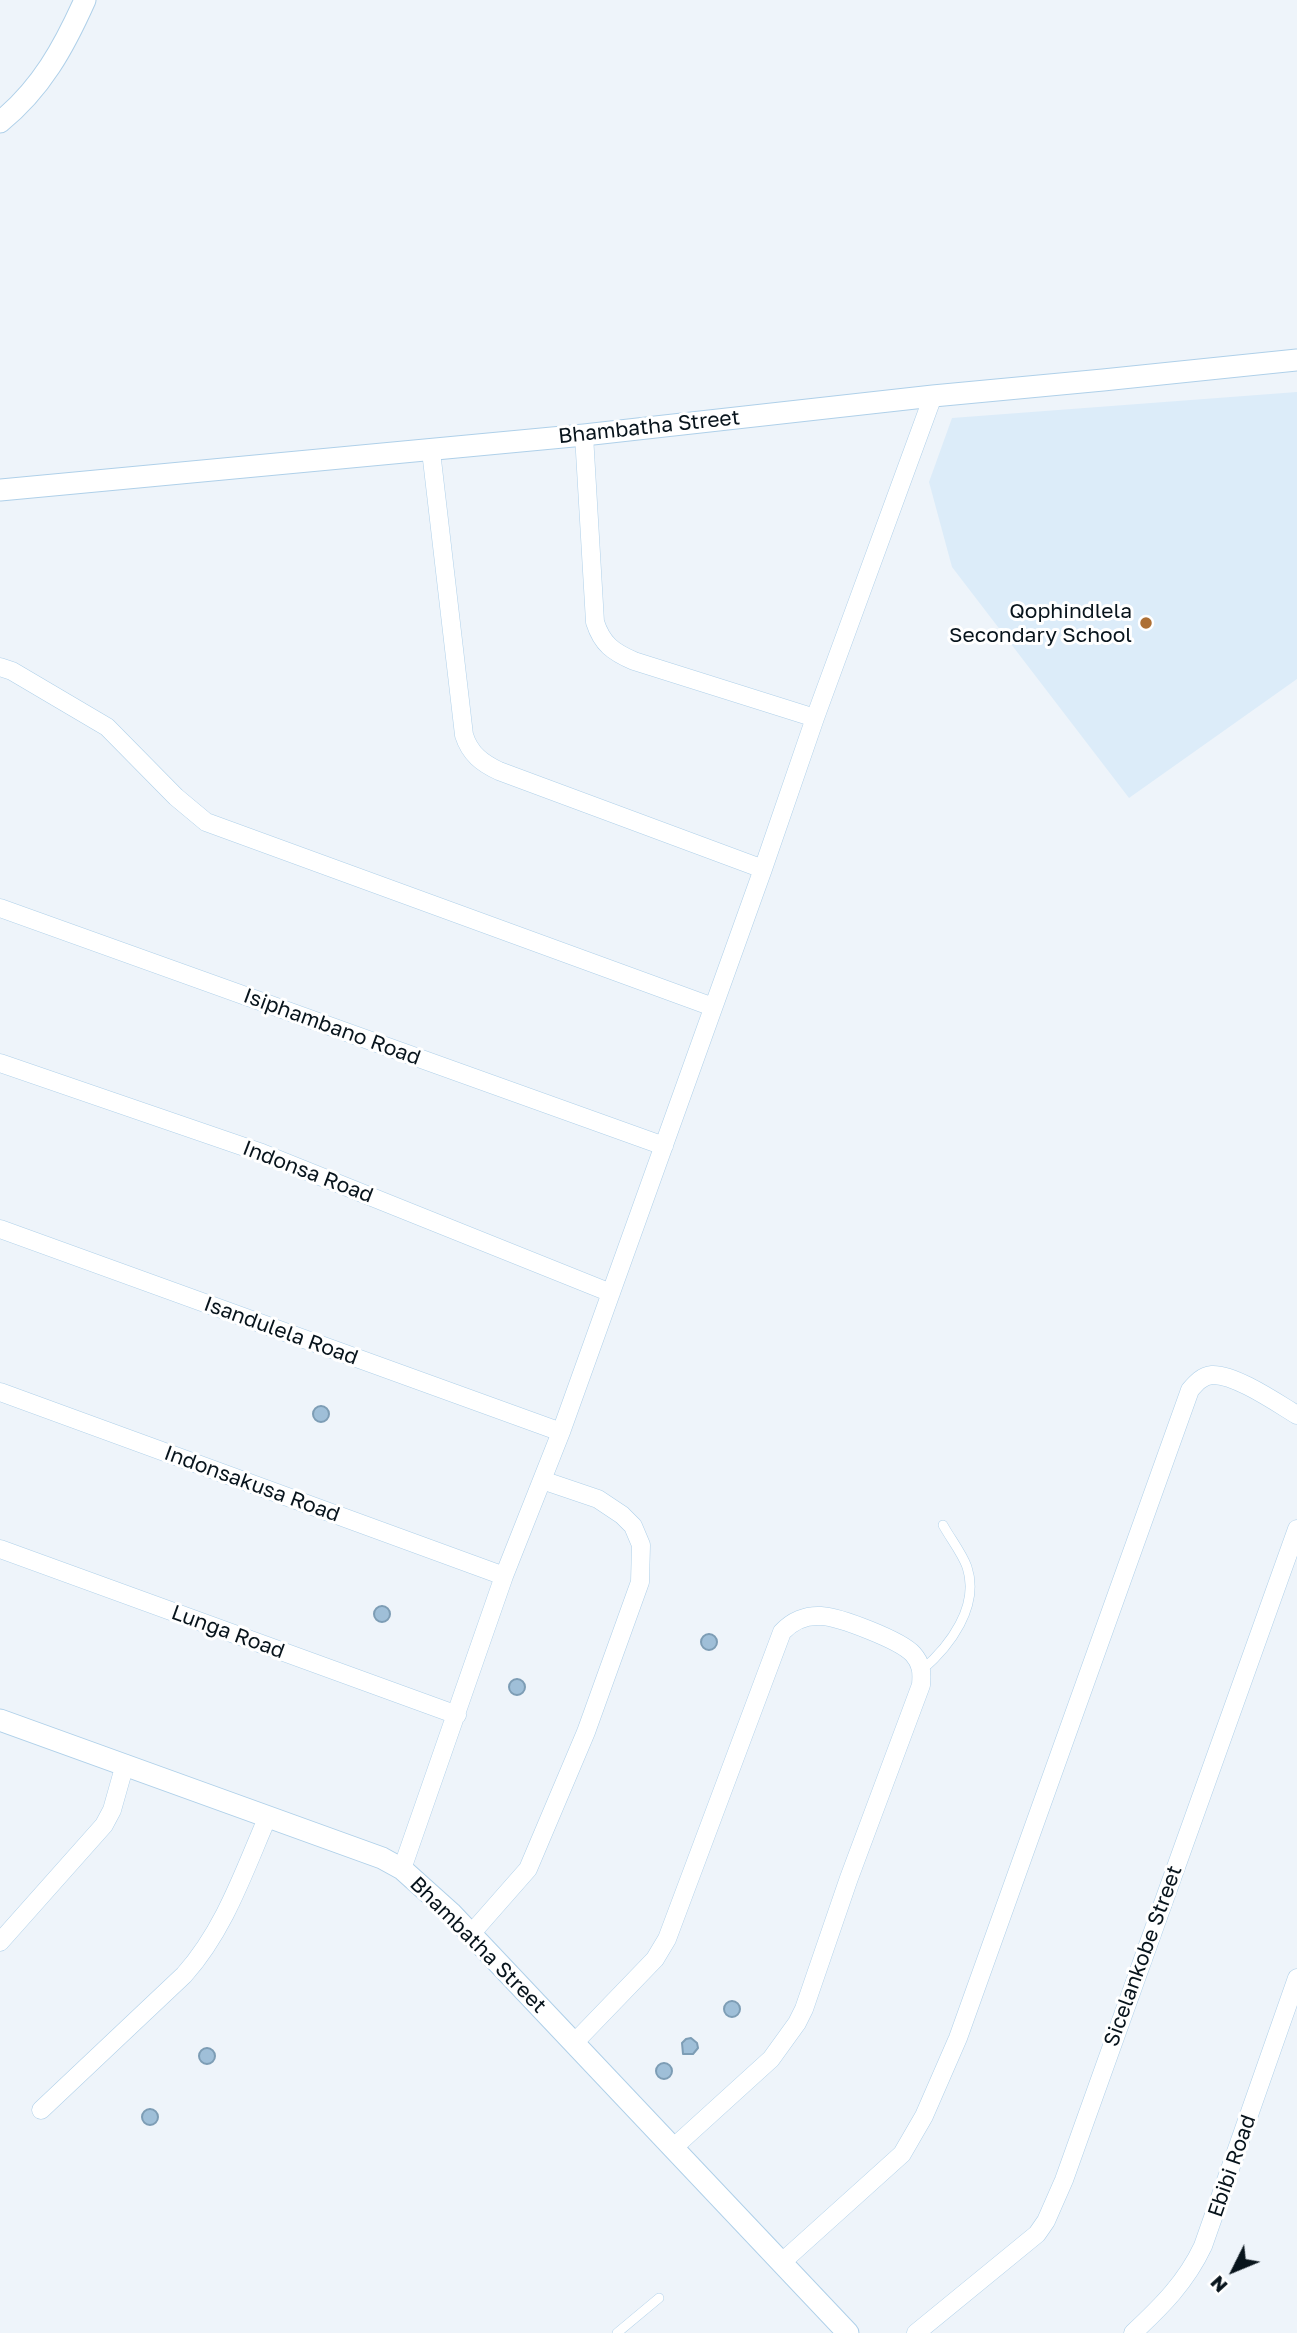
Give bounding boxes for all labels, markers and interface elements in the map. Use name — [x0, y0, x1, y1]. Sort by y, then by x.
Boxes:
street label: Bhambatha Street — [557, 405, 741, 449]
place label: Qophindlela Secondary School — [949, 598, 1132, 648]
marker: Qophindlela Secondary School — [1138, 615, 1154, 631]
street label: Isiphambano Road — [240, 983, 424, 1071]
street label: Indonsa Road — [239, 1136, 377, 1208]
street label: Isandulela Road — [201, 1291, 361, 1371]
street label: Indonsakusa Road — [161, 1440, 343, 1528]
street label: Lunga Road — [168, 1600, 288, 1664]
street label: Sicelankobe Street — [1099, 1862, 1187, 2050]
street label: Bhambatha Street — [405, 1872, 551, 2018]
street label: Ebibi Road — [1203, 2112, 1261, 2220]
north arrow — [1199, 2235, 1269, 2305]
text: N — [1205, 2272, 1232, 2298]

